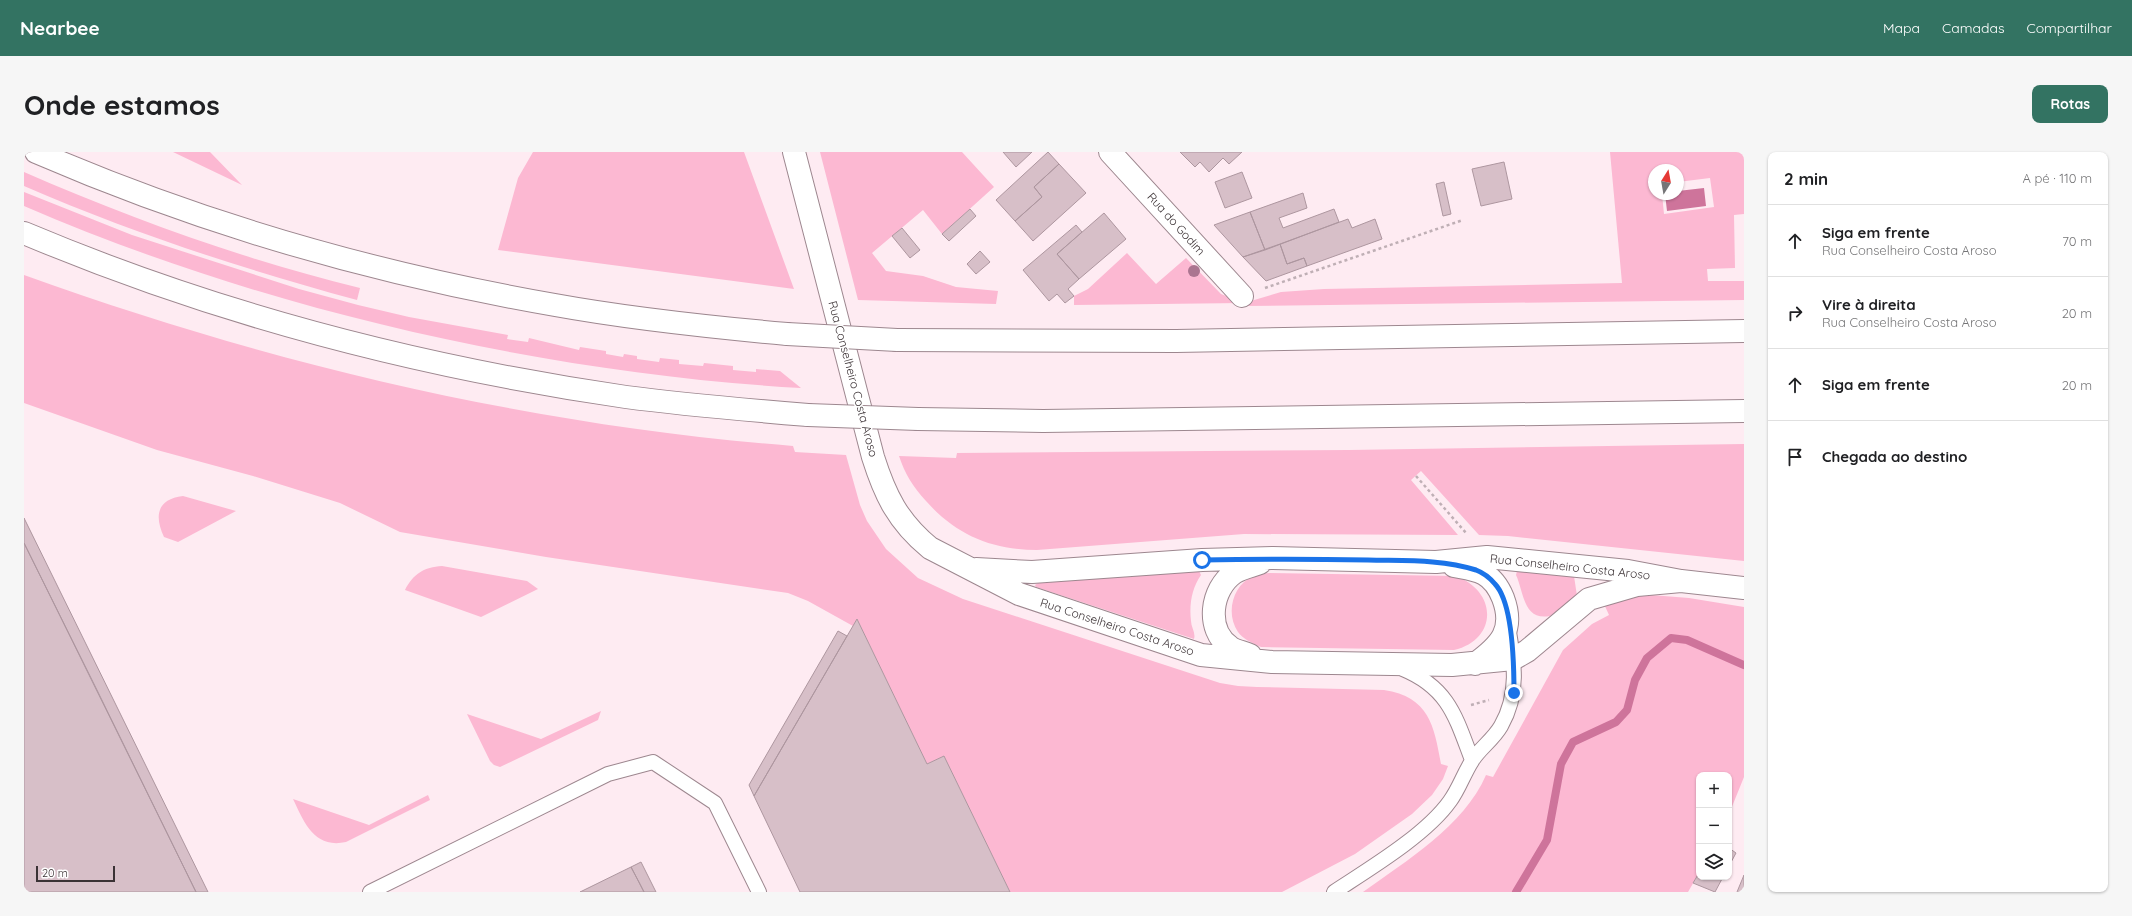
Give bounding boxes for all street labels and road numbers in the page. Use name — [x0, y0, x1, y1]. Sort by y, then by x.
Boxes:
street label: Rua do Godim — [1144, 189, 1209, 258]
street label: Rua Conselheiro Costa Aroso — [825, 299, 882, 459]
street label: Rua Conselheiro Costa Aroso — [1489, 551, 1651, 582]
street label: Rua Conselheiro Costa Aroso — [1038, 594, 1196, 659]

